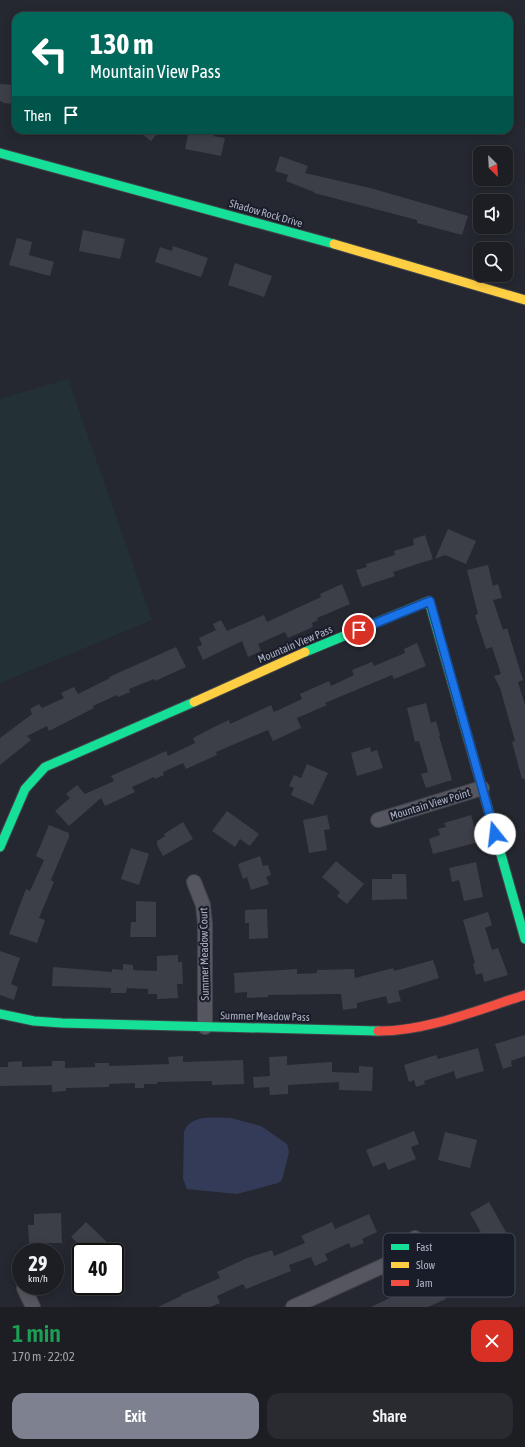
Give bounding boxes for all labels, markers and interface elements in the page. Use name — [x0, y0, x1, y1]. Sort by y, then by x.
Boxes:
icon: left — [24, 28, 76, 80]
text: 130 m — [90, 28, 153, 60]
text: Mountain View Pass — [90, 61, 221, 82]
icon: arrive — [60, 104, 82, 126]
text: Then — [24, 107, 52, 124]
north arrow — [473, 146, 513, 186]
map controls — [473, 146, 513, 282]
button: sound — [473, 194, 513, 234]
street label: Shadow Rock Drive — [228, 197, 304, 229]
button: search — [473, 242, 513, 282]
pin — [342, 613, 376, 647]
icon: arrive — [348, 619, 370, 641]
street label: Mountain View Pass — [256, 623, 334, 665]
street label: Mountain View Point — [388, 786, 472, 822]
position arrow — [474, 813, 516, 855]
street label: Summer Meadow Court — [197, 907, 211, 1001]
street label: Summer Meadow Pass — [220, 1009, 310, 1023]
legend — [383, 1233, 515, 1297]
text: Fast — [416, 1241, 432, 1253]
speed limit sign: 40 — [72, 1243, 124, 1295]
text: 29 — [29, 1252, 47, 1275]
text: Slow — [416, 1259, 435, 1271]
text: km/h — [28, 1273, 48, 1284]
text: Jam — [416, 1277, 433, 1289]
text: 1 min — [12, 1320, 61, 1347]
button: close — [471, 1320, 513, 1362]
text: 170 m · 22:02 — [12, 1349, 75, 1364]
button: Exit — [12, 1393, 259, 1439]
button: Share — [267, 1393, 513, 1439]

